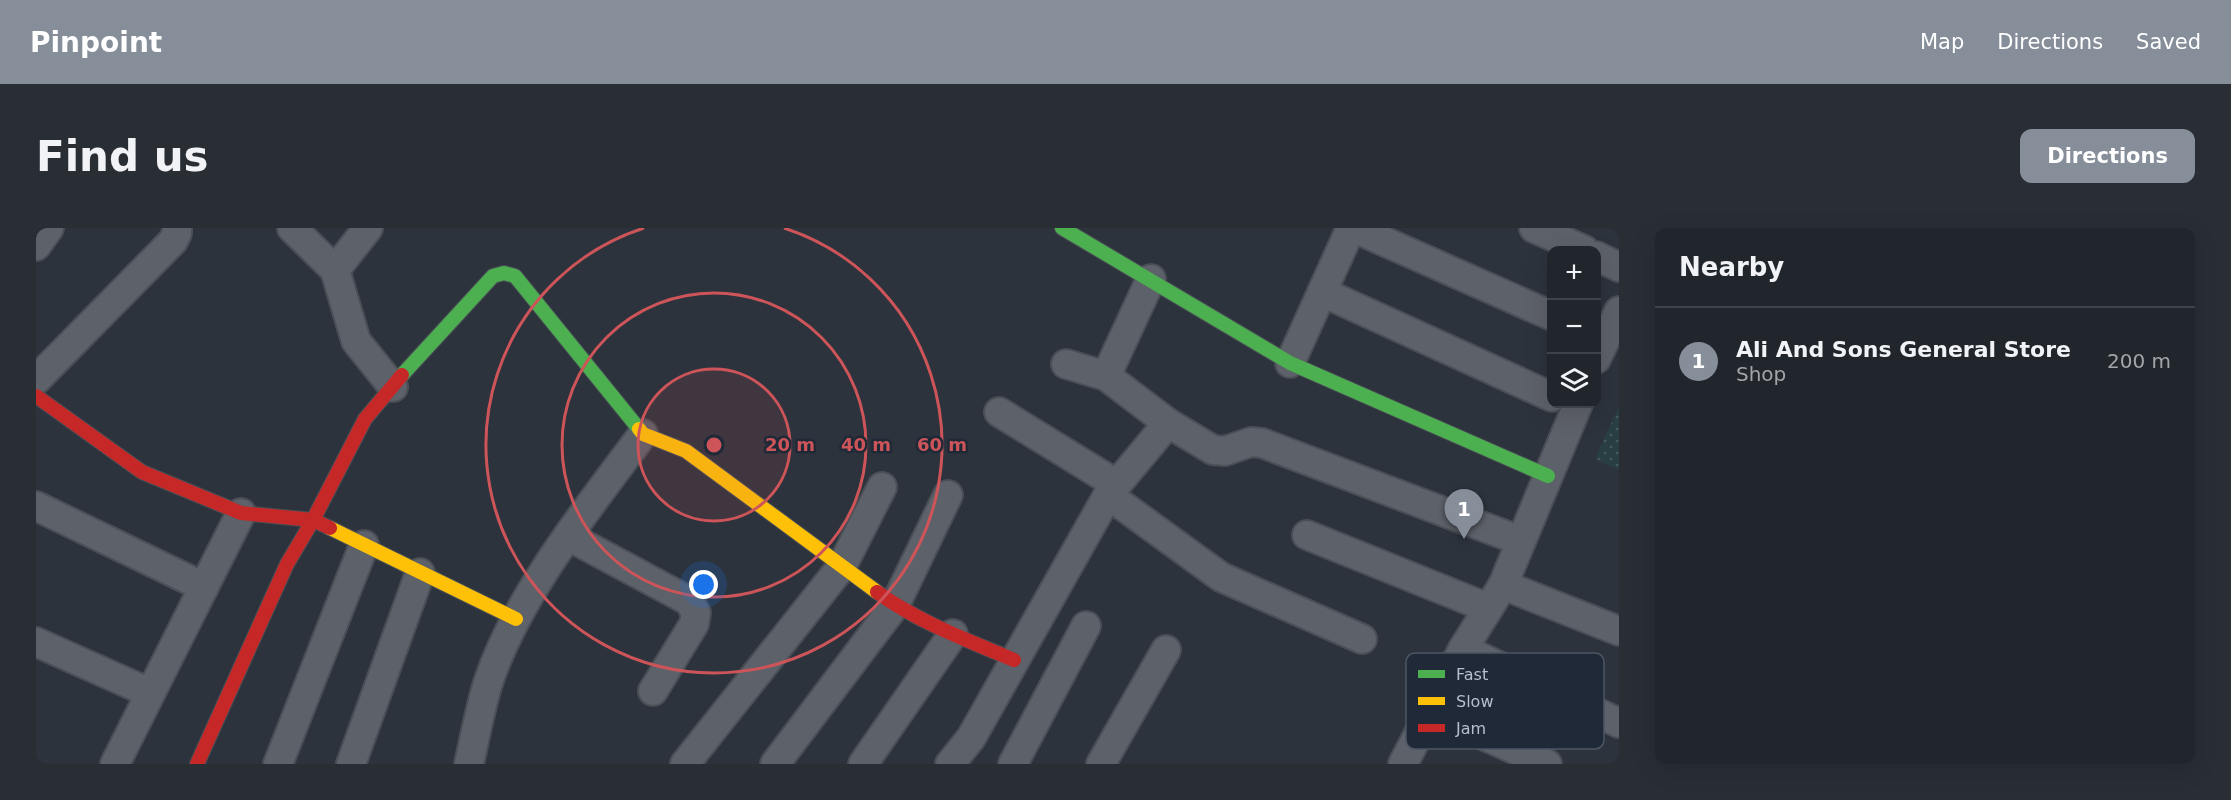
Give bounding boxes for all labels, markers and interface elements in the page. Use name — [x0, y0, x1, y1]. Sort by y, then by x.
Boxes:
text: Pinpoint — [30, 26, 162, 59]
text: Map — [1920, 30, 1964, 54]
text: Directions — [1997, 30, 2103, 54]
text: Saved — [2136, 30, 2201, 54]
button: Directions — [2020, 129, 2195, 183]
text: Find us — [36, 132, 209, 181]
map controls — [1547, 246, 1601, 408]
button: + — [1547, 246, 1601, 300]
text: Nearby — [1679, 252, 1784, 282]
button: − — [1547, 300, 1601, 354]
text: Ali And Sons General Store — [1736, 337, 2071, 362]
text: 1 — [1692, 349, 1705, 373]
text: 200 m — [2107, 349, 2171, 373]
button: layers — [1547, 354, 1601, 408]
text: Shop — [1736, 362, 1786, 386]
text: 20 m — [765, 434, 815, 455]
text: 40 m — [841, 434, 891, 455]
text: 60 m — [917, 434, 967, 455]
centre of rings — [704, 435, 724, 455]
pin: 1 — [1444, 490, 1484, 539]
your location — [689, 570, 718, 599]
legend — [1406, 653, 1604, 749]
text: Fast — [1456, 665, 1488, 684]
text: Slow — [1456, 692, 1493, 711]
text: Jam — [1455, 719, 1486, 738]

